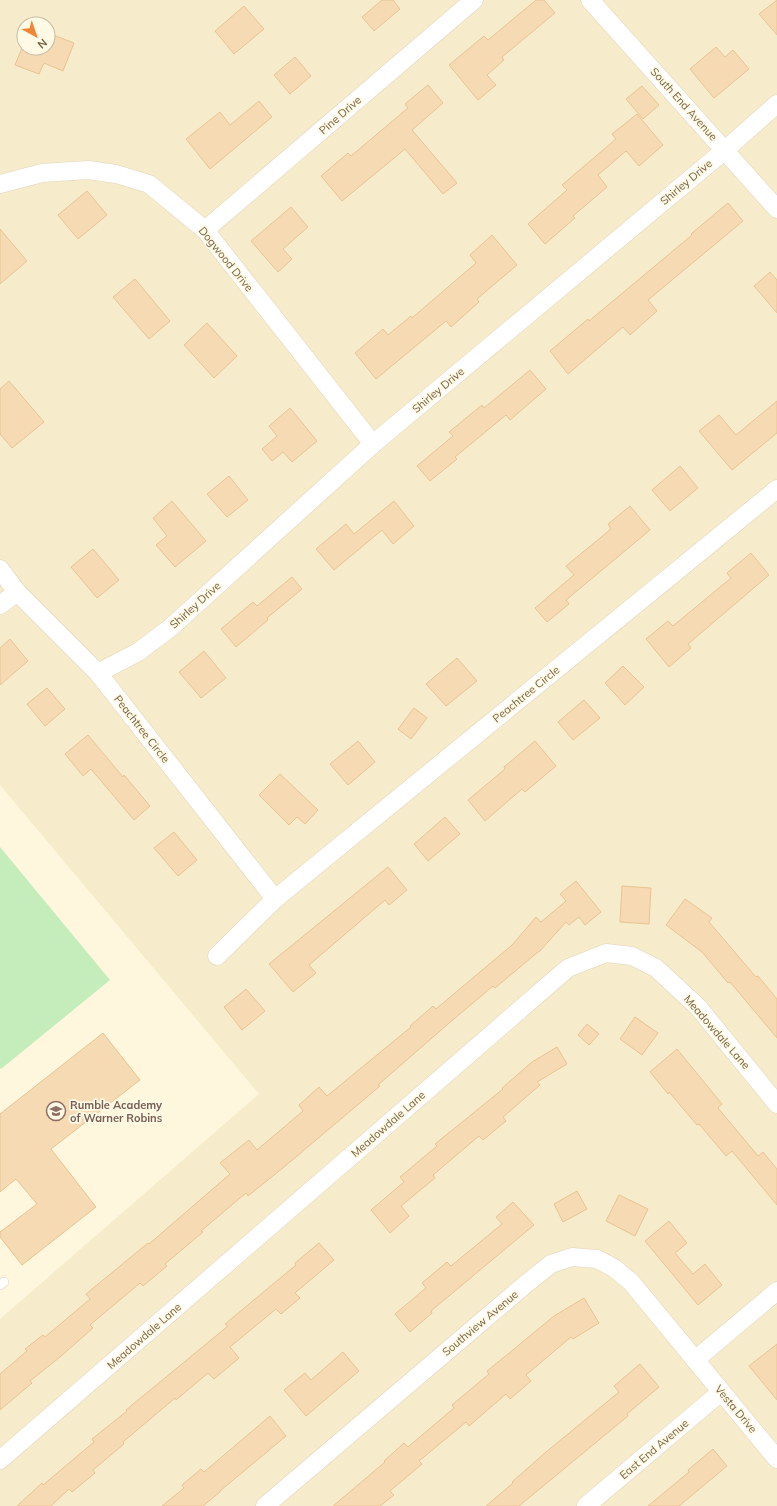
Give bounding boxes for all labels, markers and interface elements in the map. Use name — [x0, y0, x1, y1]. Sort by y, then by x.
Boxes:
north arrow — [16, 16, 56, 56]
text: N — [35, 36, 50, 52]
street label: South End Avenue — [648, 65, 720, 143]
street label: Pine Drive — [316, 93, 364, 137]
street label: Shirley Drive — [657, 156, 715, 208]
street label: Dogwood Drive — [196, 224, 256, 294]
street label: Shirley Drive — [409, 364, 467, 416]
street label: Shirley Drive — [167, 578, 223, 632]
street label: Peachtree Circle — [490, 663, 562, 725]
street label: Peachtree Circle — [111, 692, 173, 766]
street label: Meadowdale Lane — [681, 992, 753, 1072]
street label: Meadowdale Lane — [348, 1088, 428, 1160]
place label: Rumble Academy of Warner Robins — [70, 1098, 163, 1125]
school or university icon: Rumble Academy of Warner Robins — [45, 1100, 67, 1122]
street label: Southview Avenue — [439, 1287, 521, 1359]
street label: Meadowdale Lane — [104, 1300, 184, 1372]
street label: Vesta Drive — [712, 1382, 760, 1436]
street label: East End Avenue — [617, 1416, 691, 1482]

